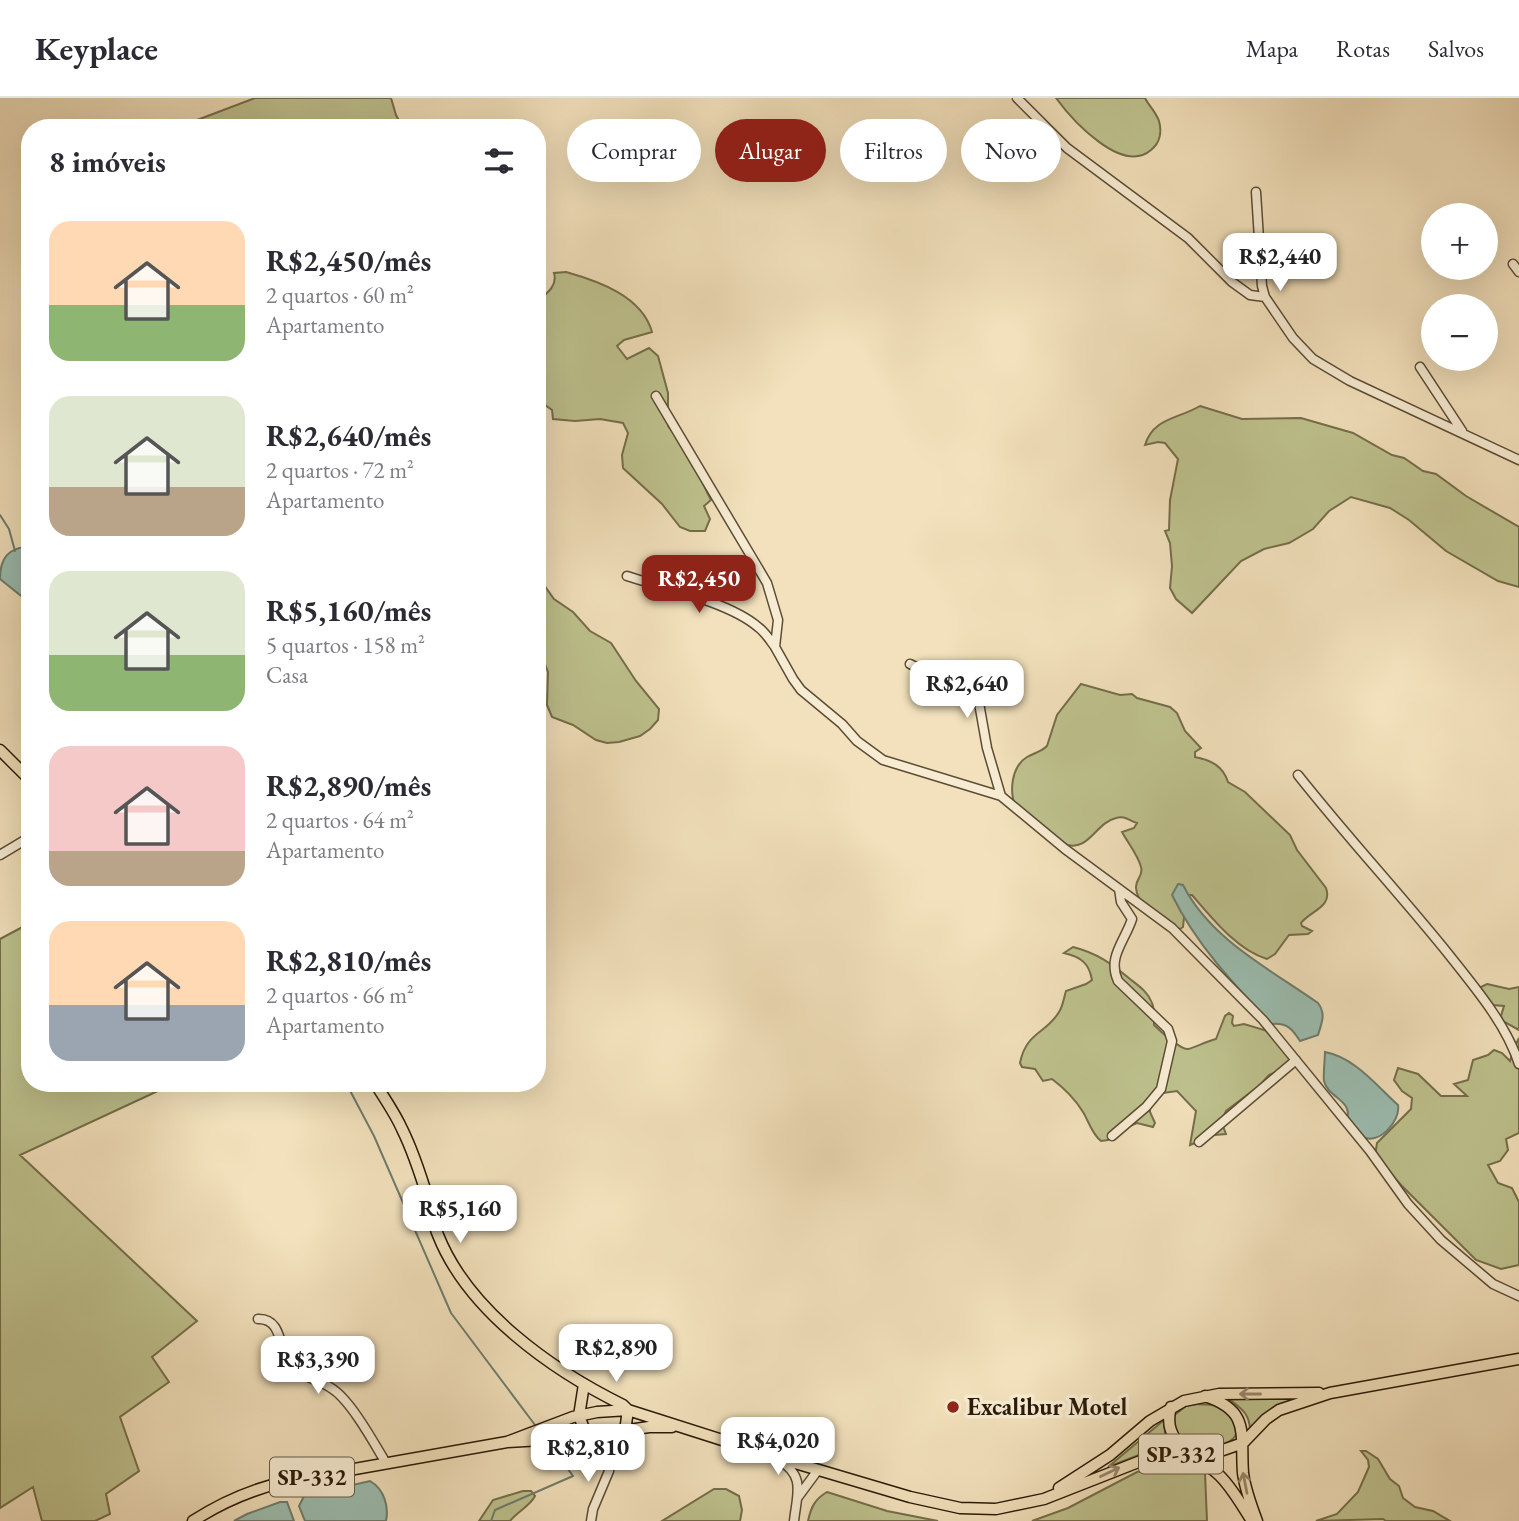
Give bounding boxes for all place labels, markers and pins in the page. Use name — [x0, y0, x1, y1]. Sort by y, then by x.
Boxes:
pin: R$2,440 — [1215, 234, 1345, 293]
pin: R$2,450 — [634, 556, 764, 615]
pin: R$2,640 — [902, 660, 1032, 720]
pin: R$5,160 — [395, 1186, 525, 1245]
pin: R$2,890 — [551, 1324, 681, 1384]
pin: R$3,390 — [253, 1336, 383, 1396]
place label: Excalibur Motel — [967, 1391, 1128, 1422]
marker: Excalibur Motel — [945, 1399, 961, 1415]
pin: R$4,020 — [713, 1418, 843, 1477]
pin: R$2,810 — [523, 1424, 653, 1484]

